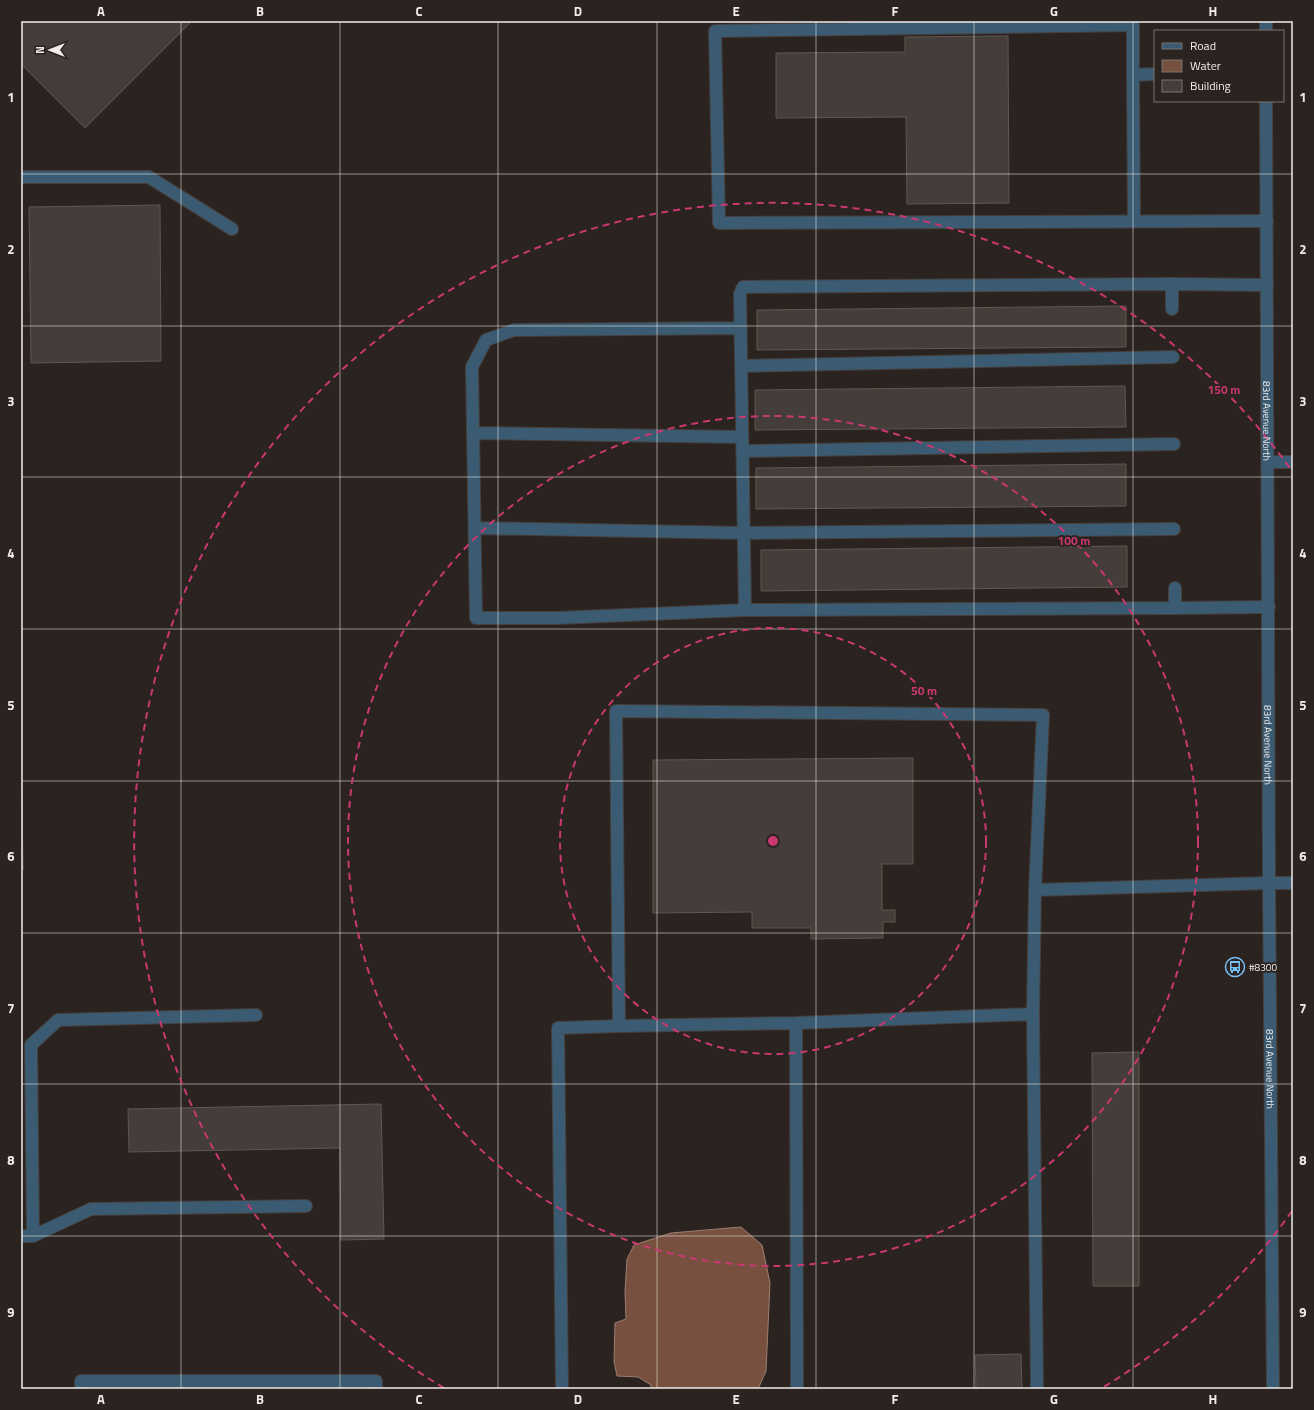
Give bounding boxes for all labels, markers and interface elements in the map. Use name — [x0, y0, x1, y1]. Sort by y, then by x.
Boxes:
text: A — [97, 1, 105, 21]
text: B — [256, 1, 264, 21]
text: C — [415, 1, 423, 21]
text: D — [574, 1, 582, 21]
text: E — [732, 1, 740, 21]
text: F — [892, 1, 899, 21]
text: G — [1050, 1, 1058, 21]
text: H — [1209, 1, 1217, 21]
north arrow — [30, 30, 70, 70]
legend — [1154, 30, 1284, 102]
text: Road — [1190, 36, 1216, 55]
text: N — [32, 46, 48, 54]
text: Water — [1190, 56, 1221, 75]
text: Building — [1190, 76, 1231, 95]
text: 1 — [7, 87, 15, 107]
text: 1 — [1299, 87, 1307, 107]
text: 2 — [7, 239, 15, 259]
text: 2 — [1299, 239, 1307, 259]
text: 150 m — [1208, 380, 1240, 399]
street label: 83rd Avenue North — [1260, 381, 1275, 461]
text: 3 — [7, 391, 15, 411]
text: 3 — [1299, 391, 1307, 411]
text: 100 m — [1058, 531, 1090, 550]
text: 4 — [7, 543, 15, 563]
text: 4 — [1299, 543, 1307, 563]
text: 50 m — [911, 681, 937, 700]
text: 5 — [7, 695, 15, 715]
text: 5 — [1299, 695, 1307, 715]
street label: 83rd Avenue North — [1261, 705, 1276, 785]
centre of rings — [766, 834, 780, 848]
text: 6 — [7, 846, 15, 866]
text: 6 — [1299, 846, 1307, 866]
bus stop icon: #8300 — [1224, 956, 1246, 978]
place label: #8300 — [1249, 960, 1277, 975]
text: 7 — [7, 998, 15, 1018]
text: 7 — [1299, 998, 1307, 1018]
street label: 83rd Avenue North — [1263, 1029, 1278, 1109]
text: 8 — [7, 1150, 15, 1170]
text: 8 — [1299, 1150, 1307, 1170]
text: 9 — [7, 1302, 15, 1322]
text: 9 — [1299, 1302, 1307, 1322]
text: A — [97, 1389, 105, 1409]
text: B — [256, 1389, 264, 1409]
text: C — [415, 1389, 423, 1409]
text: D — [574, 1389, 582, 1409]
text: E — [732, 1389, 740, 1409]
text: F — [892, 1389, 899, 1409]
text: G — [1050, 1389, 1058, 1409]
text: H — [1209, 1389, 1217, 1409]

